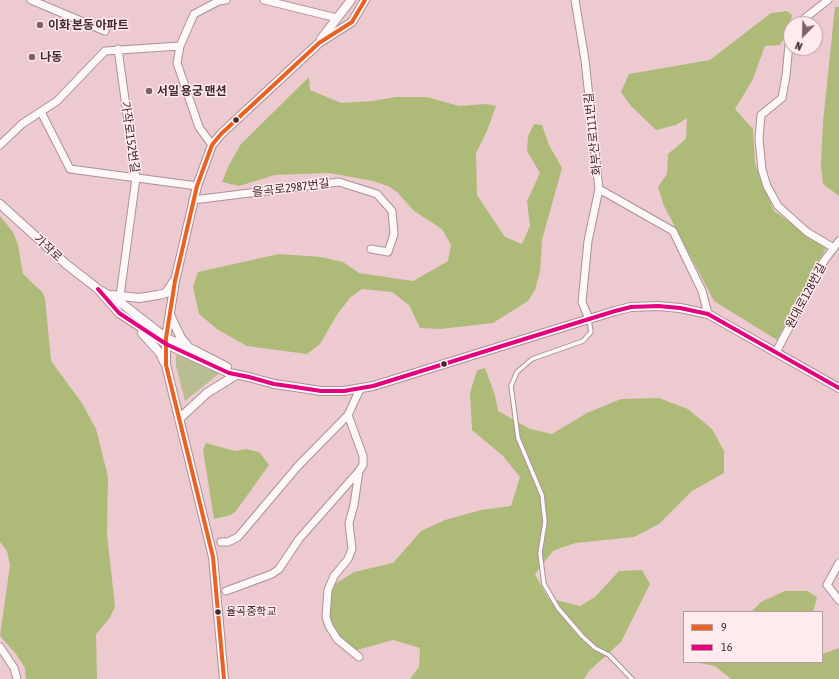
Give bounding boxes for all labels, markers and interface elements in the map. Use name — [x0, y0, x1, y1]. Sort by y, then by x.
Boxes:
north arrow — [783, 16, 823, 56]
place label: 이화 본동 아파트 — [48, 18, 129, 32]
marker: 이화 본동 아파트 — [35, 20, 45, 30]
text: N — [793, 39, 804, 53]
place label: 나동 — [40, 50, 62, 64]
marker: 나동 — [27, 52, 37, 62]
place label: 서일 용궁 맨션 — [157, 84, 227, 98]
marker: 서일 용궁 맨션 — [144, 86, 154, 96]
street label: 화부산로111번길 — [581, 92, 605, 176]
street label: 가작로152번길 — [118, 100, 142, 174]
unlabelled marker — [231, 115, 241, 125]
street label: 율곡로2987번길 — [252, 176, 330, 200]
street label: 가작로 — [31, 231, 65, 265]
street label: 원대로128번길 — [783, 261, 829, 331]
unlabelled marker — [439, 359, 449, 369]
place label: 율곡중학교 — [226, 605, 277, 619]
marker: 율곡중학교 — [213, 607, 223, 617]
legend — [683, 611, 823, 663]
text: 9 — [721, 620, 727, 634]
text: 16 — [721, 640, 732, 654]

